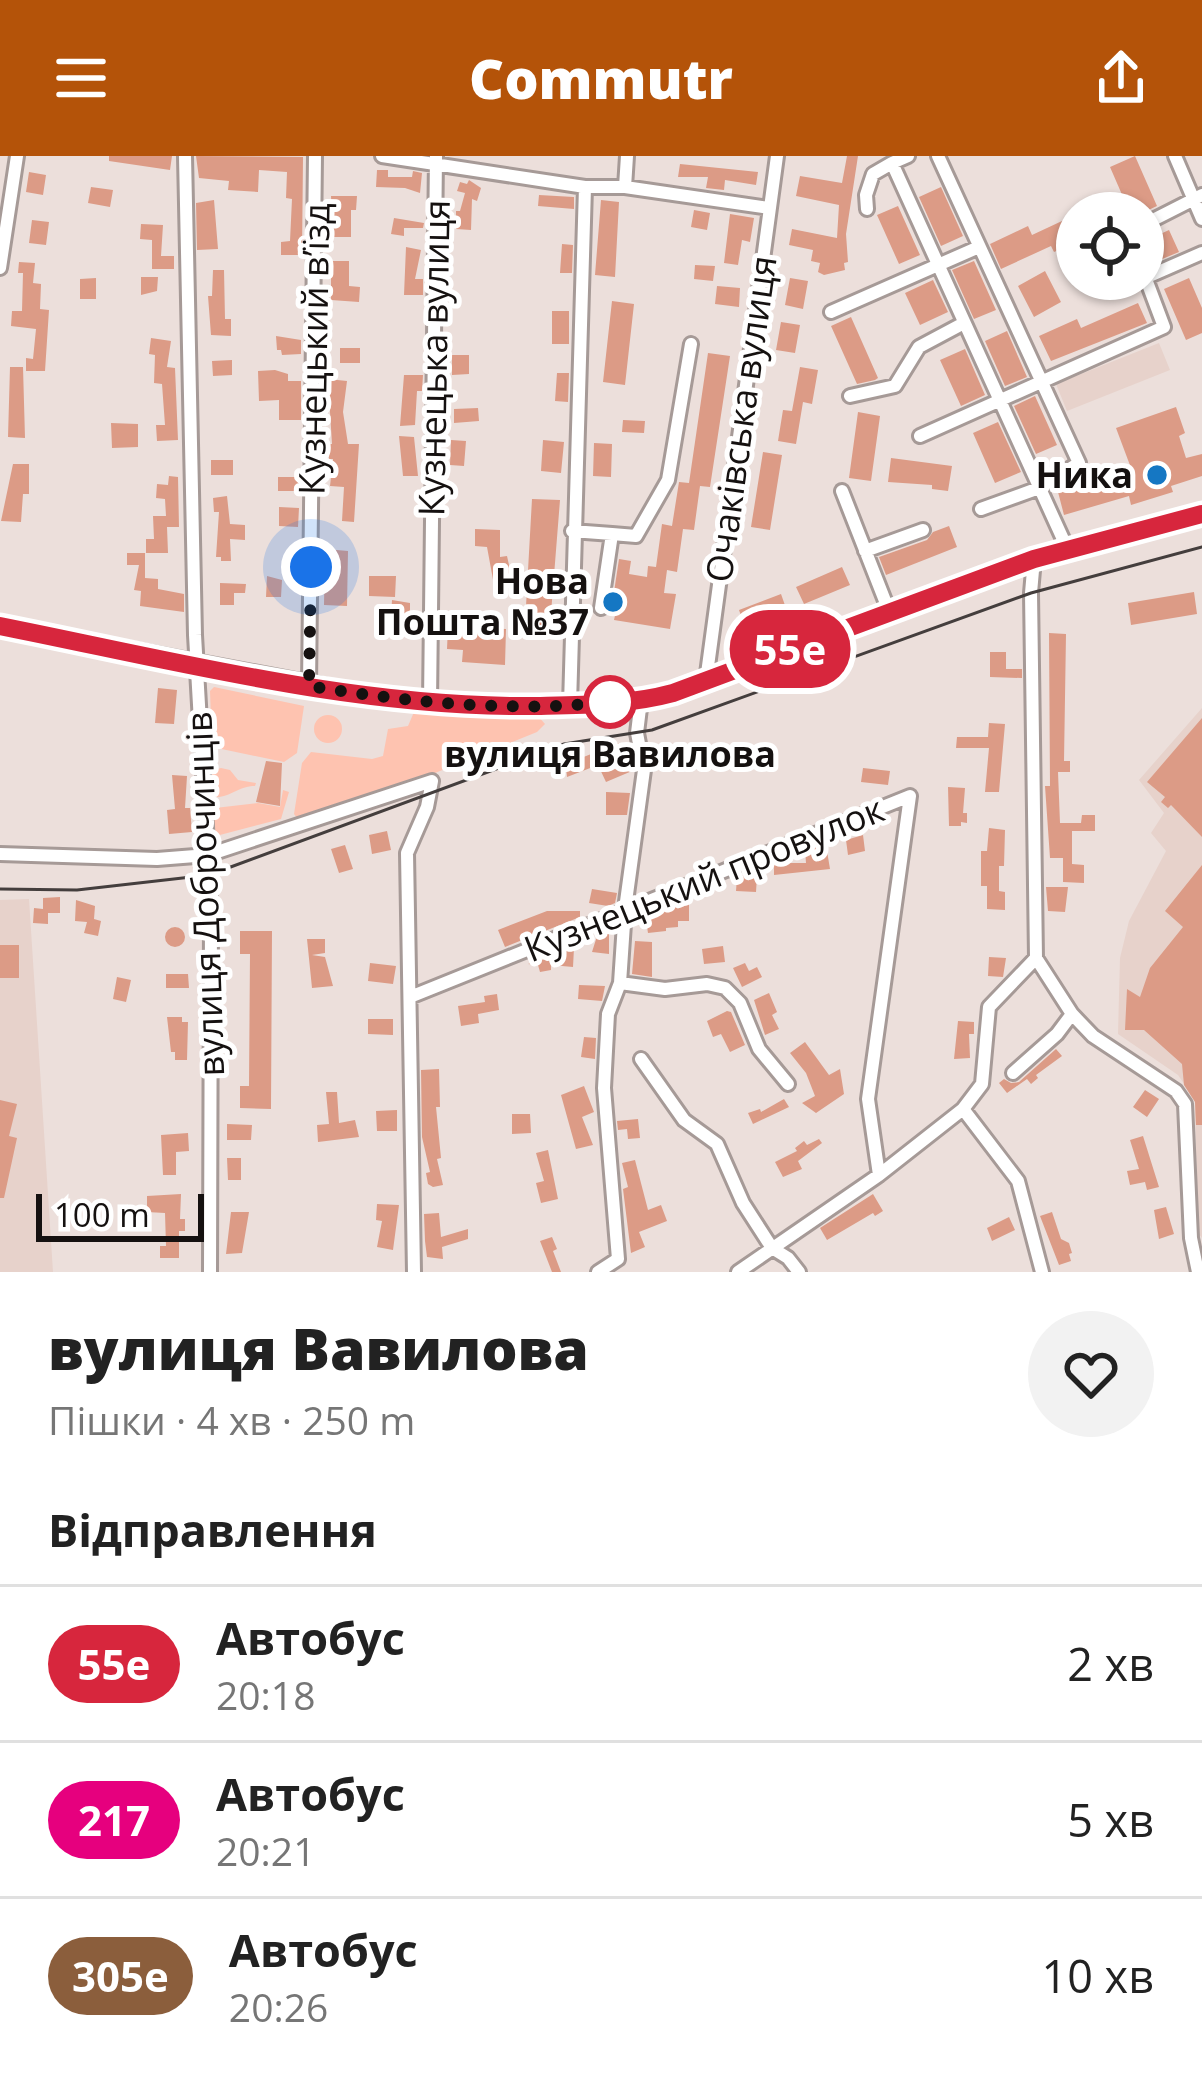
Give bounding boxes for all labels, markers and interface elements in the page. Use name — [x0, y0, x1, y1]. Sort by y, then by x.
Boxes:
text: Commutr — [469, 41, 733, 115]
icon: menu — [48, 45, 114, 111]
icon: share — [1088, 45, 1154, 111]
map controls — [1056, 192, 1164, 300]
button: locate — [1056, 192, 1164, 300]
street label: Кузнецька вулиця — [406, 199, 461, 517]
street label: Кузнецький в’їзд — [286, 203, 341, 495]
street label: Очаківська вулиця — [693, 252, 788, 585]
place label: Ника — [1035, 450, 1133, 499]
marker: Ника — [1144, 462, 1170, 488]
your location — [281, 537, 341, 597]
place label: Нова Пошта №37 — [376, 556, 589, 646]
marker: Нова Пошта №37 — [600, 589, 626, 615]
line badge: 55е — [721, 610, 859, 688]
text: 55е — [754, 620, 826, 677]
marker: вулиця Вавилова — [585, 677, 635, 727]
street label: вулиця Доброчинців — [174, 711, 235, 1077]
place label: вулиця Вавилова — [444, 729, 776, 778]
street label: Кузнецький провулок — [517, 784, 891, 973]
scale bar — [36, 1188, 204, 1241]
text: 100 m — [54, 1192, 150, 1237]
text: вулиця Вавилова — [48, 1309, 589, 1387]
button: heart — [1028, 1311, 1154, 1437]
text: Пішки · 4 хв · 250 m — [48, 1393, 415, 1446]
text: Відправлення — [48, 1499, 377, 1560]
text: Автобус — [216, 1607, 405, 1668]
text: 2 хв — [1067, 1633, 1154, 1694]
text: 55е — [78, 1635, 150, 1692]
text: 20:18 — [216, 1668, 315, 1721]
text: Автобус — [216, 1763, 405, 1824]
text: 5 хв — [1067, 1789, 1154, 1850]
text: 217 — [78, 1791, 150, 1848]
text: 20:21 — [216, 1824, 315, 1877]
text: Автобус — [229, 1919, 418, 1980]
text: 10 хв — [1041, 1945, 1154, 2006]
text: 305e — [72, 1947, 169, 2004]
text: 20:26 — [229, 1980, 328, 2033]

